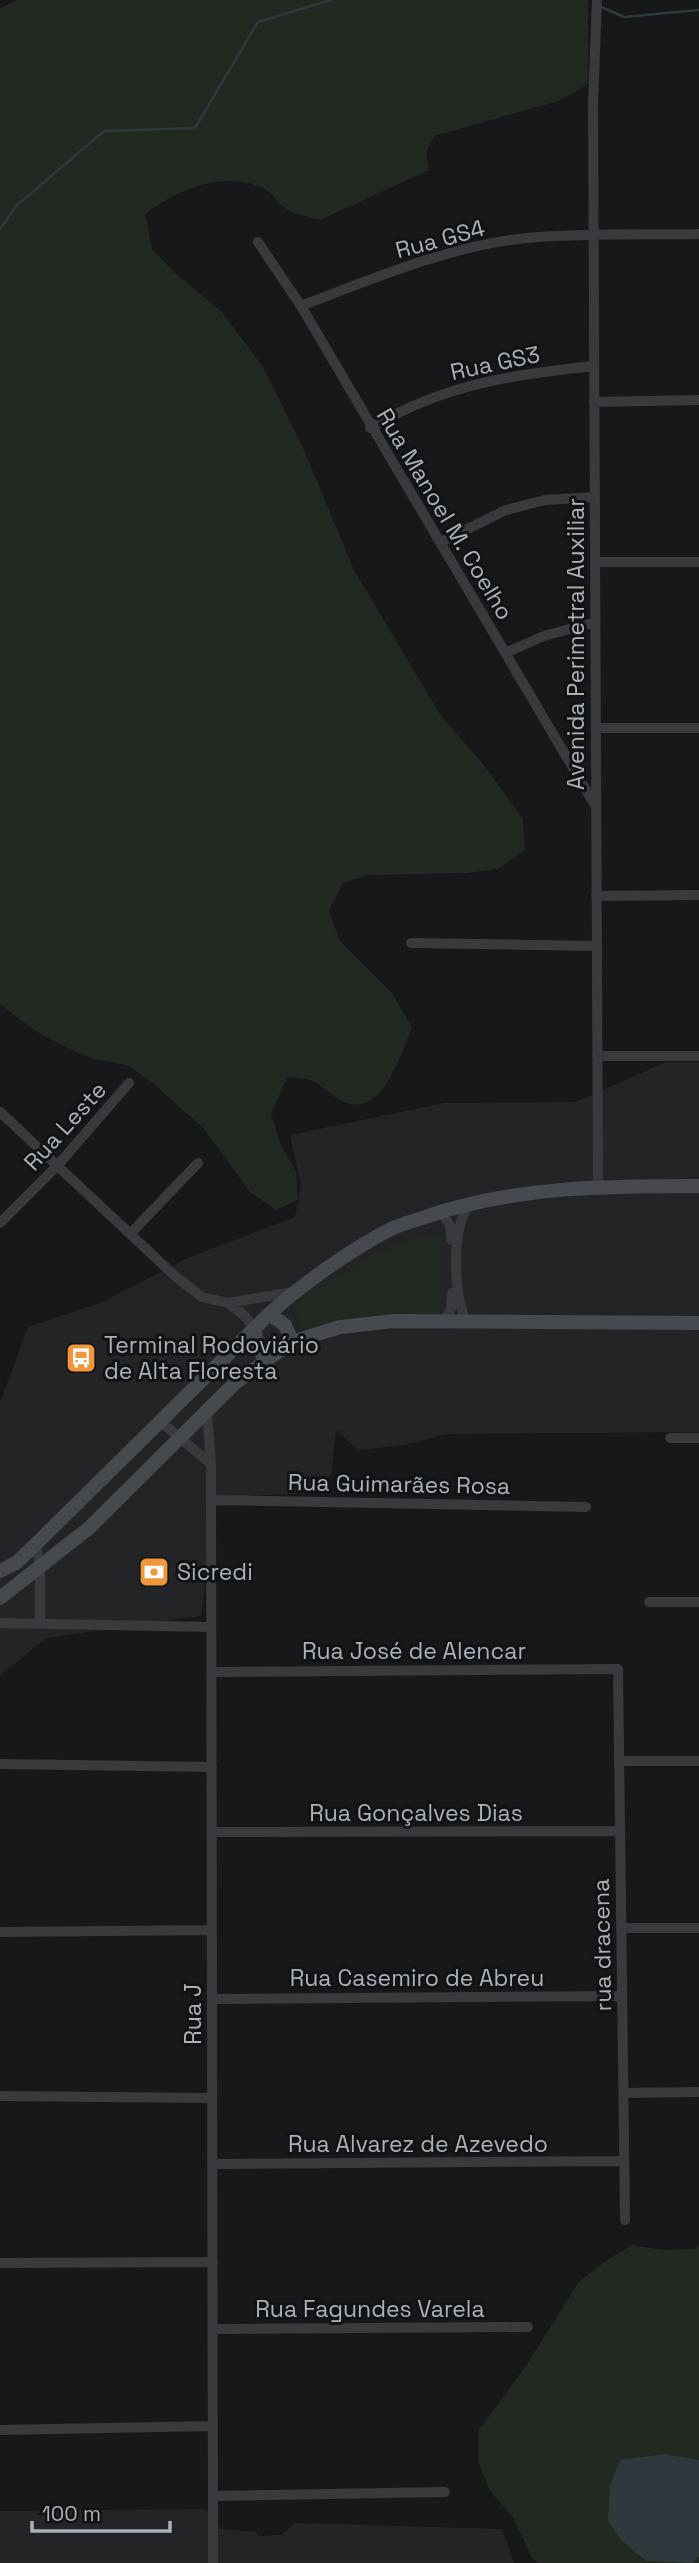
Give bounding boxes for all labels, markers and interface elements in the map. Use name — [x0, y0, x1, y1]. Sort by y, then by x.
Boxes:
street label: Rua GS4 — [392, 213, 488, 265]
street label: Rua GS3 — [447, 339, 543, 387]
street label: Rua Manoel M. Coelho — [370, 403, 520, 625]
street label: Avenida Perimetral Auxiliar — [561, 498, 591, 790]
street label: Rua Leste — [17, 1075, 113, 1177]
place label: Terminal Rodoviário de Alta Floresta — [104, 1330, 319, 1386]
bus stop icon: Terminal Rodoviário de Alta Floresta — [64, 1341, 98, 1375]
street label: Rua Guimarães Rosa — [288, 1467, 510, 1501]
bank icon: Sicredi — [137, 1555, 171, 1589]
place label: Sicredi — [177, 1557, 253, 1587]
street label: Rua José de Alencar — [302, 1636, 526, 1666]
street label: Rua Gonçalves Dias — [309, 1798, 523, 1828]
street label: rua dracena — [586, 1878, 618, 2012]
street label: Rua Casemiro de Abreu — [290, 1963, 544, 1993]
street label: Rua J — [178, 1983, 208, 2045]
street label: Rua Alvarez de Azevedo — [288, 2129, 548, 2159]
street label: Rua Fagundes Varela — [255, 2294, 485, 2324]
scale bar — [32, 2490, 170, 2534]
text: 100 m — [42, 2500, 101, 2527]

